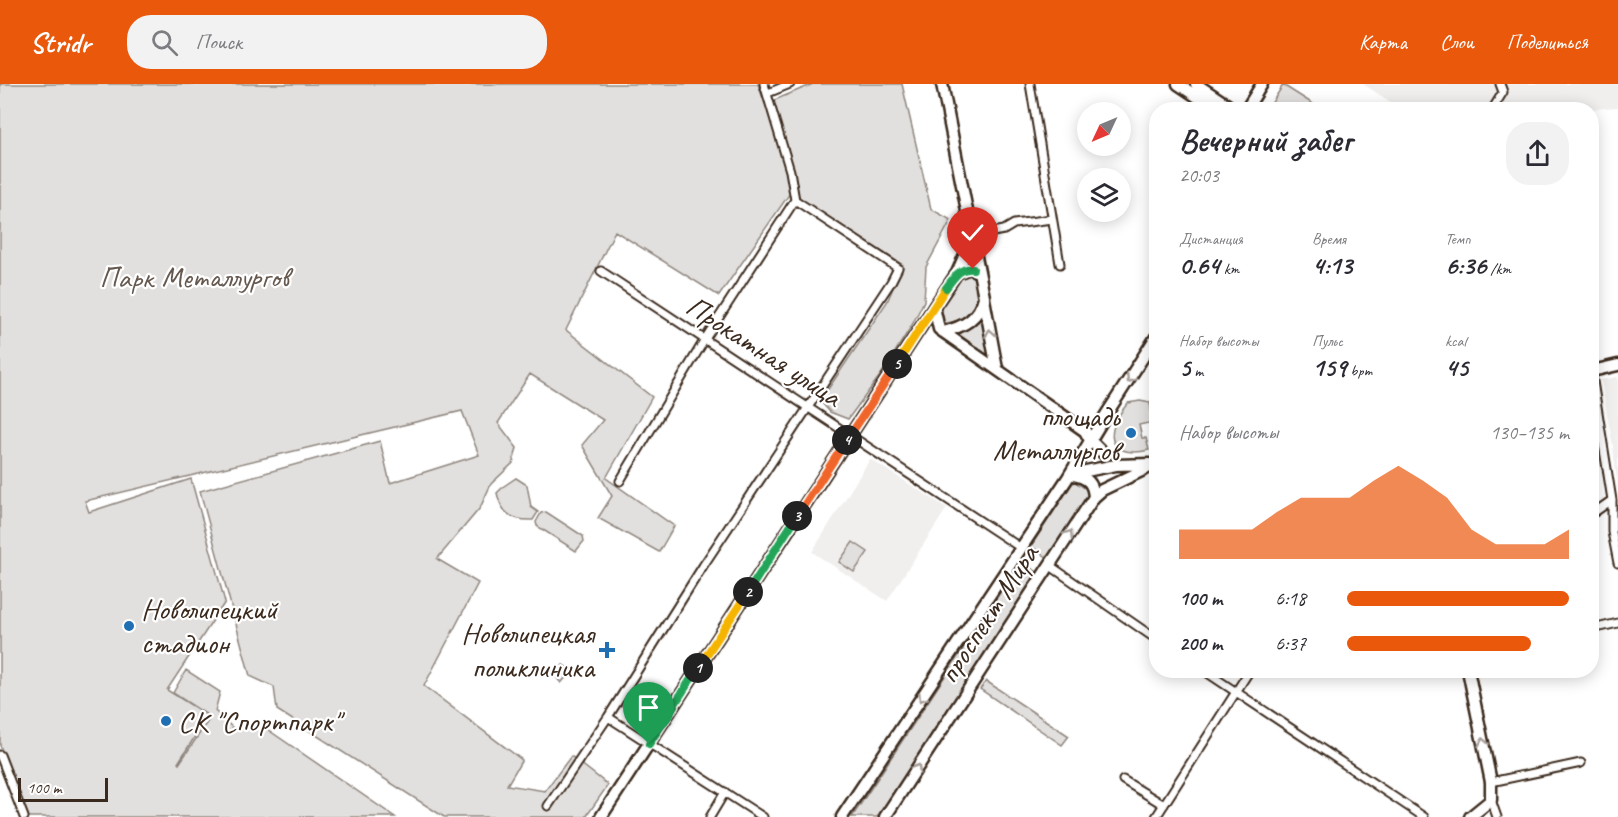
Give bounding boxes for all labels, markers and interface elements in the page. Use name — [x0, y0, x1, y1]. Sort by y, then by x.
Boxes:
search box — [127, 15, 547, 69]
text: Stridr — [30, 25, 91, 60]
icon: search — [148, 26, 181, 59]
text: Поиск — [196, 28, 242, 56]
text: Карта — [1359, 29, 1407, 55]
text: Слои — [1440, 29, 1474, 55]
text: Поделиться — [1507, 29, 1588, 55]
north arrow — [1077, 102, 1131, 156]
map controls — [1077, 102, 1131, 222]
text: Вечерний забег — [1179, 119, 1352, 161]
button: share — [1506, 122, 1569, 185]
text: 20:03 — [1179, 163, 1219, 188]
button: layers — [1077, 168, 1131, 222]
pin — [947, 207, 998, 269]
icon: check — [956, 216, 989, 249]
text: Дистанция — [1179, 229, 1243, 249]
text: Время — [1312, 229, 1346, 249]
text: Темп — [1445, 229, 1471, 249]
text: 0.64 — [1179, 249, 1220, 282]
text: 4:13 — [1312, 249, 1352, 282]
text: 6:36 — [1445, 249, 1486, 282]
park label: Парк Металлургов — [99, 258, 294, 296]
text: km — [1220, 259, 1239, 279]
text: /km — [1486, 259, 1511, 279]
street label: Прокатная улица — [679, 287, 850, 416]
one-way arrow — [984, 329, 997, 339]
text: Набор высоты — [1179, 331, 1258, 351]
text: Пульс — [1312, 331, 1343, 351]
text: kcal — [1445, 331, 1466, 351]
pin: 5 — [882, 349, 912, 379]
text: 5 — [1179, 351, 1190, 384]
text: 159 — [1312, 351, 1346, 384]
text: 45 — [1445, 351, 1468, 384]
text: 5 — [894, 354, 900, 374]
text: m — [1190, 361, 1203, 381]
text: bpm — [1346, 361, 1372, 381]
one-way arrow — [1125, 373, 1137, 383]
place label: площадь Металлургов — [993, 397, 1125, 469]
text: Набор высоты — [1179, 420, 1278, 445]
text: 130–135 m — [1490, 420, 1569, 445]
pin: 4 — [832, 425, 862, 455]
marker: площадь Металлургов — [1124, 426, 1138, 440]
text: 4 — [843, 430, 851, 450]
pin: 3 — [782, 501, 812, 531]
text: 3 — [793, 506, 801, 526]
one-way arrow — [1062, 530, 1073, 541]
street label: проспект Мира — [929, 536, 1048, 690]
pin: 2 — [733, 577, 763, 607]
text: 2 — [744, 582, 752, 602]
text: 100 m — [1179, 586, 1222, 611]
text: 6:18 — [1275, 586, 1306, 611]
place label: Новолипецкий стадион — [141, 590, 279, 662]
place label: Новолипецкая поликлиника — [461, 614, 597, 686]
marker: Новолипецкий стадион — [122, 619, 136, 633]
text: 200 m — [1179, 631, 1222, 656]
text: 6:37 — [1275, 631, 1306, 656]
marker: Новолипецкая поликлиника — [598, 641, 616, 659]
pin: 1 — [683, 653, 713, 683]
text: 1 — [694, 658, 702, 678]
pin — [623, 682, 674, 744]
icon: arrive — [632, 691, 665, 724]
one-way arrow — [918, 691, 929, 702]
place label: СК "Спортпарк" — [178, 702, 345, 740]
marker: СК "Спортпарк" — [159, 714, 173, 728]
one-way arrow — [1477, 737, 1490, 747]
one-way arrow — [910, 764, 921, 775]
scale bar — [18, 775, 108, 802]
text: 100 m — [27, 778, 61, 798]

